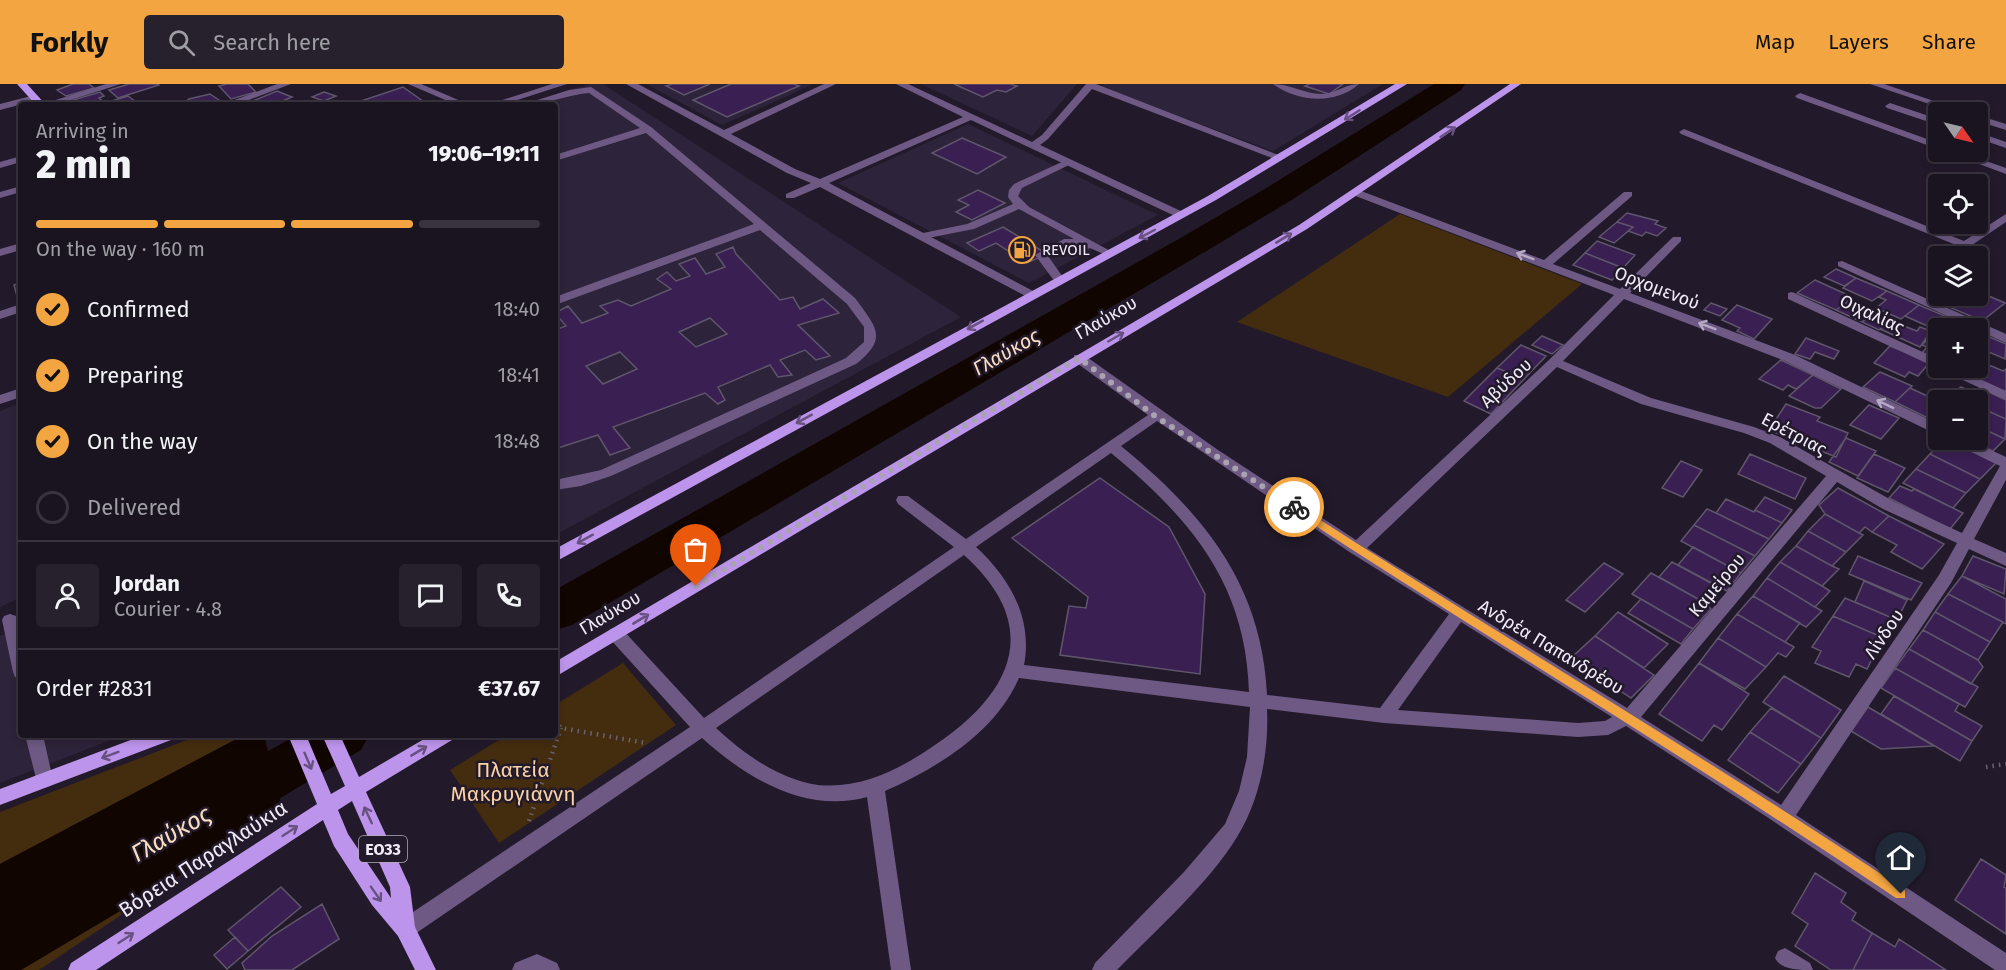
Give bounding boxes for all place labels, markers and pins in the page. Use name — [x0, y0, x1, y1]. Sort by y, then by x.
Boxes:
fuel station icon: REVOIL — [1007, 235, 1037, 265]
place label: REVOIL — [1042, 241, 1090, 259]
pin — [670, 524, 721, 586]
pin — [1875, 832, 1926, 894]

